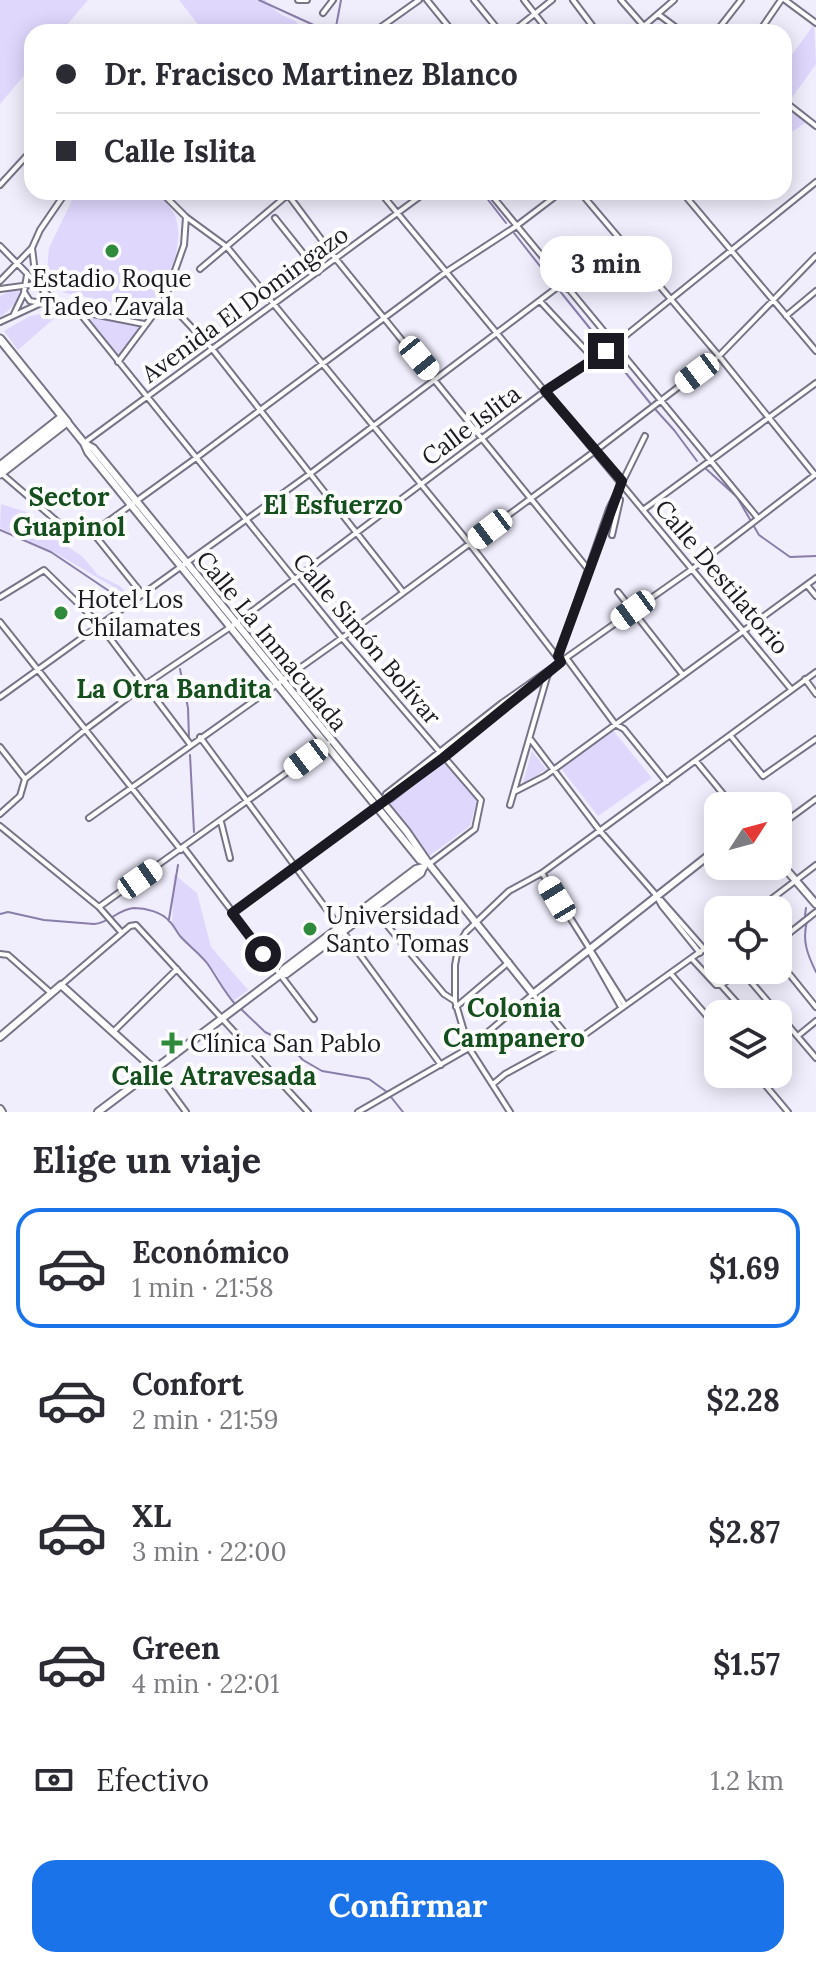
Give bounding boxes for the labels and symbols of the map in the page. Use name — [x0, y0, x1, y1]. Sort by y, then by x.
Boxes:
street label: Avenida El Domingazo — [135, 219, 354, 390]
callout: 3 min — [540, 235, 672, 291]
marker: Estadio Roque Tadeo Zavala — [103, 242, 121, 260]
place label: Estadio Roque Tadeo Zavala — [32, 263, 192, 322]
car — [395, 332, 443, 384]
route end — [588, 333, 624, 369]
car — [671, 349, 723, 397]
street label: Calle Islita — [415, 378, 527, 472]
district label: Sector Guapinol — [13, 480, 125, 543]
district label: El Esfuerzo — [263, 488, 403, 521]
street label: Calle Destilatorio — [648, 493, 796, 661]
car — [464, 505, 516, 553]
street label: Calle La Inmaculada — [190, 544, 354, 738]
street label: Calle Simón Bolívar — [286, 547, 448, 732]
place label: Hotel Los Chilamates — [77, 584, 201, 643]
car — [607, 586, 659, 634]
marker: Hotel Los Chilamates — [52, 604, 70, 622]
district label: La Otra Bandita — [76, 672, 272, 705]
car — [280, 735, 332, 783]
north arrow — [704, 792, 792, 880]
car — [113, 855, 167, 903]
car — [534, 872, 580, 926]
place label: Universidad Santo Tomas — [326, 900, 469, 959]
marker: Universidad Santo Tomas — [301, 920, 319, 938]
route start — [245, 936, 281, 972]
district label: Colonia Campanero — [443, 991, 585, 1054]
place label: Clínica San Pablo — [190, 1028, 381, 1059]
marker: Clínica San Pablo — [161, 1032, 183, 1054]
district label: Calle Atravesada — [112, 1059, 317, 1092]

